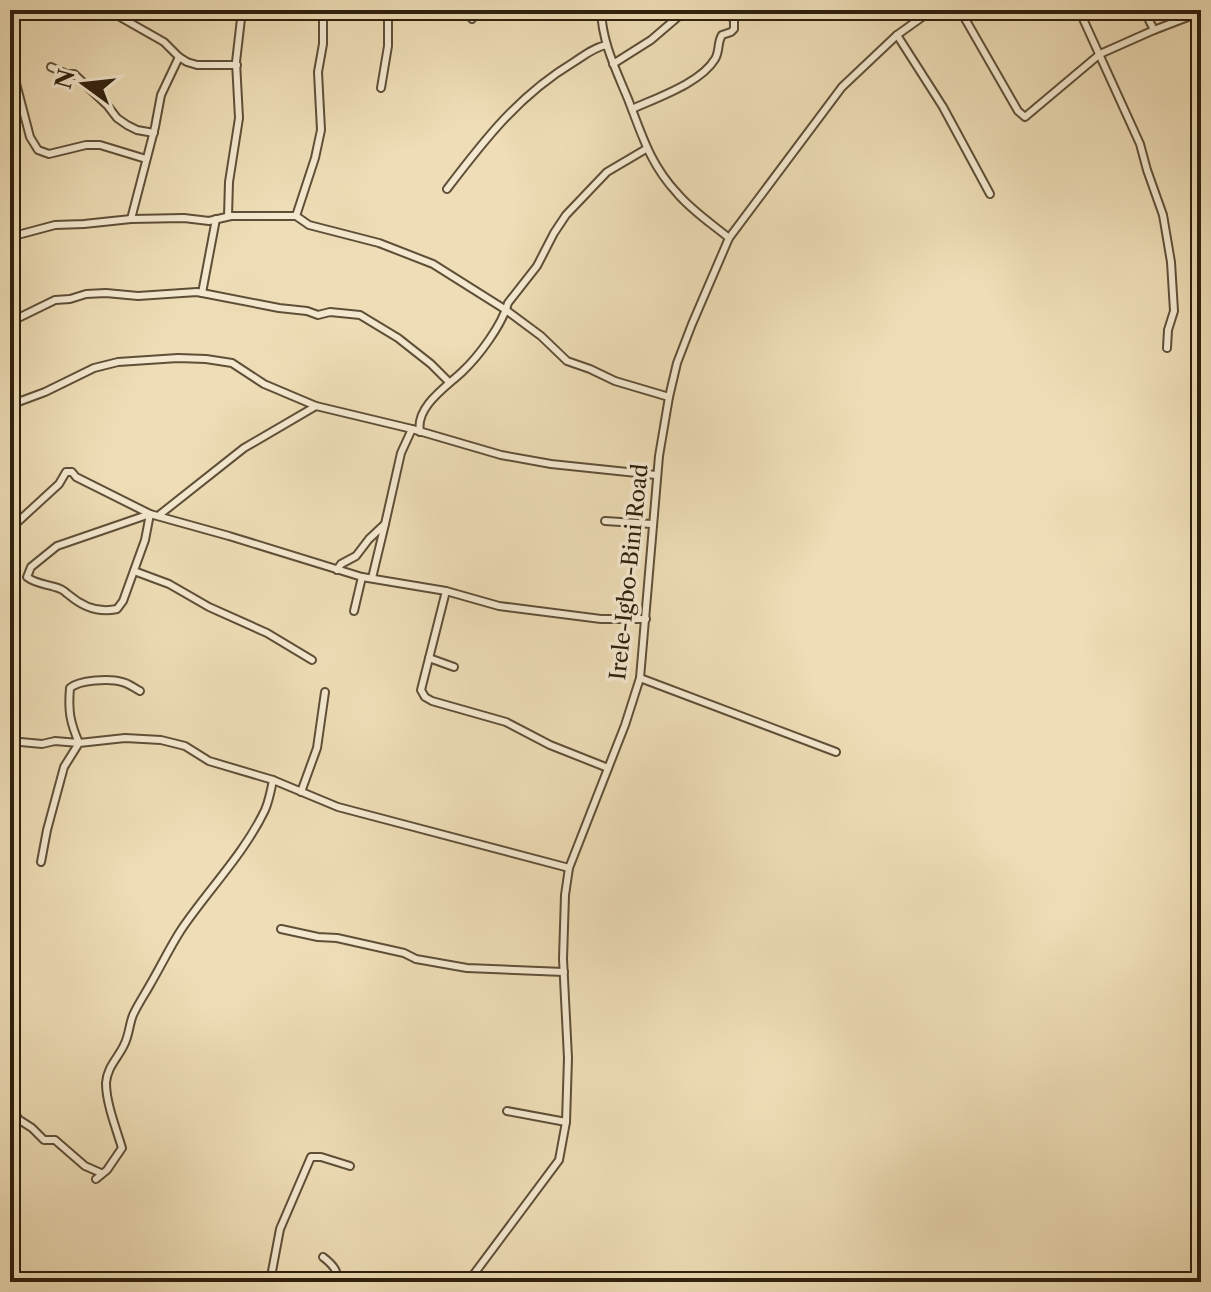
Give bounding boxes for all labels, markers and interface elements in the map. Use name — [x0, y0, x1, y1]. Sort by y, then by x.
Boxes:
north arrow — [44, 44, 124, 124]
text: N — [50, 66, 81, 92]
street label: Irele-Igbo-Bini Road — [604, 463, 654, 681]

